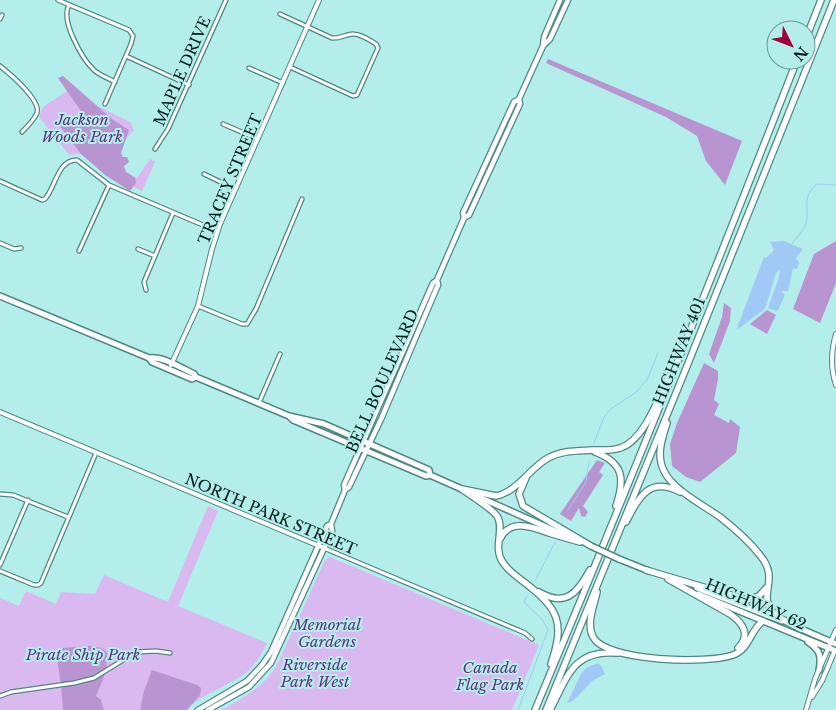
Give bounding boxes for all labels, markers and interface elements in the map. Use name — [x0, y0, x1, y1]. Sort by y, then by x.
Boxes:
street label: MAPLE DRIVE — [149, 13, 215, 129]
north arrow — [766, 20, 816, 70]
text: N — [790, 43, 812, 65]
park label: Jackson Woods Park — [41, 110, 123, 146]
street label: TRACEY STREET — [194, 111, 266, 247]
street label: HIGHWAY 401 — [649, 294, 709, 408]
street label: BELL BOULEVARD — [342, 306, 422, 456]
street label: NORTH PARK STREET — [182, 469, 360, 559]
street label: HIGHWAY 62 — [703, 574, 809, 634]
park label: Memorial Gardens — [292, 615, 361, 651]
park label: Pirate Ship Park — [25, 645, 140, 664]
park label: Riverside Park West — [280, 655, 350, 691]
park label: Canada Flag Park — [455, 658, 524, 694]

